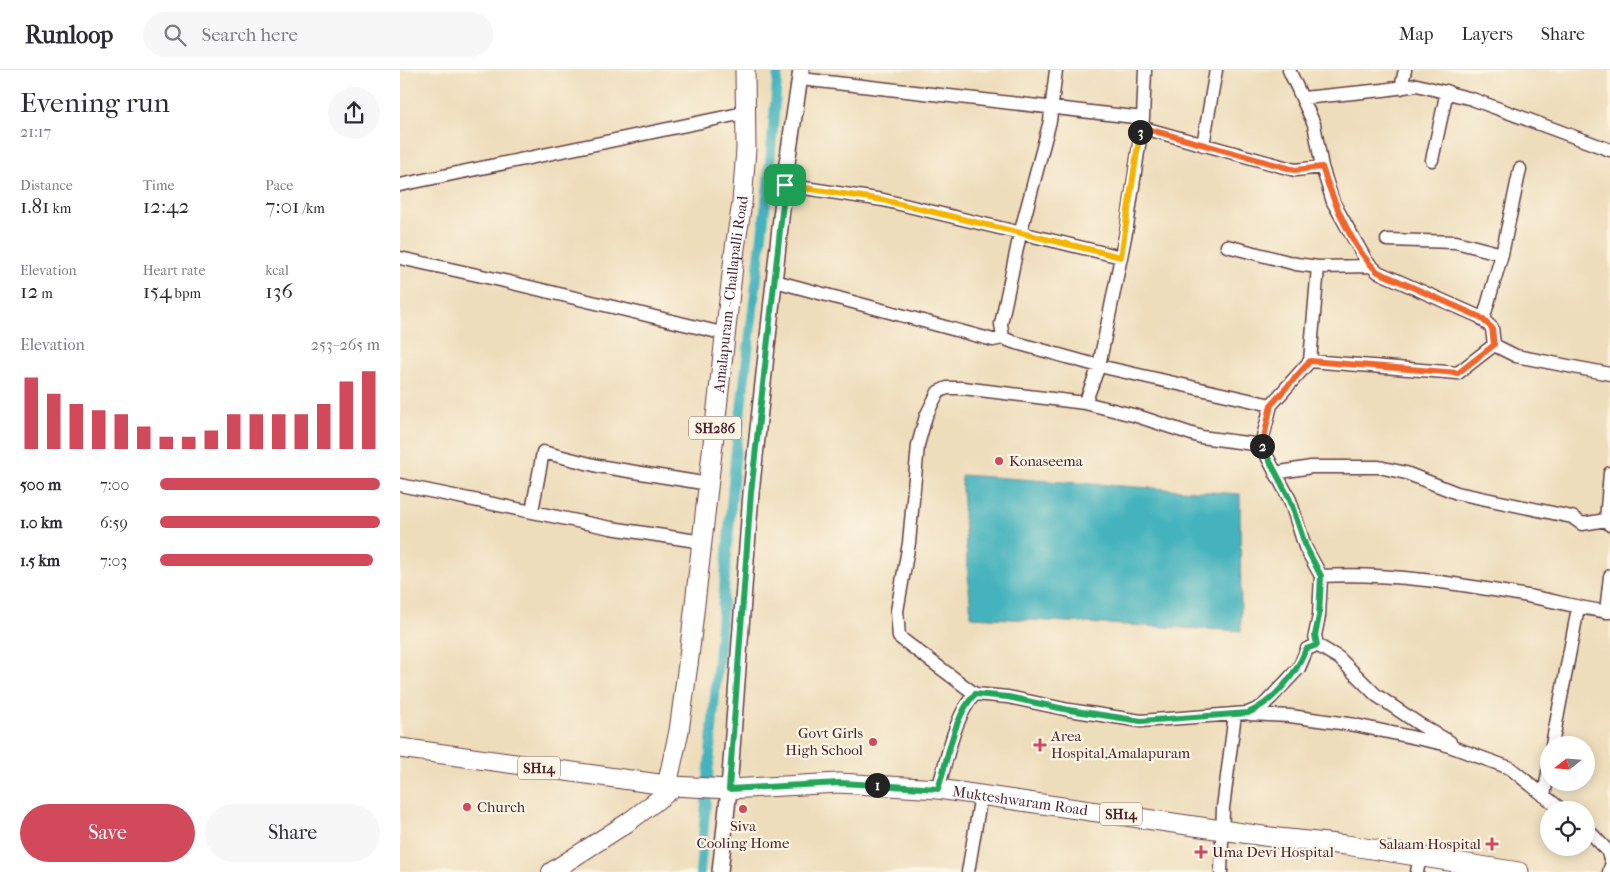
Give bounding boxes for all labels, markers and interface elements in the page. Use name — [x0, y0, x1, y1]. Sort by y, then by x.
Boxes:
search box — [143, 12, 493, 57]
text: Runloop — [25, 21, 113, 49]
icon: search — [161, 21, 189, 49]
text: Search here — [201, 24, 298, 46]
text: Map — [1399, 24, 1433, 45]
text: Layers — [1461, 24, 1513, 45]
text: Share — [1541, 24, 1585, 45]
text: Evening run — [20, 86, 170, 119]
button: share — [328, 87, 380, 139]
pin: 3 — [1128, 120, 1152, 144]
text: 21:17 — [20, 122, 51, 141]
text: 3 — [1138, 124, 1143, 141]
pin — [764, 164, 806, 206]
icon: arrive — [771, 171, 799, 199]
text: Distance — [20, 177, 73, 194]
text: Time — [143, 177, 174, 194]
text: Pace — [265, 177, 293, 194]
text: 1.81 — [20, 194, 50, 218]
text: 12:42 — [143, 194, 189, 218]
text: 7:01 — [265, 194, 300, 218]
street label: Amalapuram - Challapalli Road — [710, 195, 752, 395]
text: km — [50, 200, 71, 217]
text: /km — [300, 200, 325, 217]
text: Elevation — [20, 262, 77, 279]
text: Heart rate — [143, 262, 205, 279]
text: kcal — [265, 262, 289, 279]
text: 12 — [20, 279, 38, 303]
text: 154 — [143, 279, 172, 303]
text: 136 — [265, 279, 293, 303]
text: m — [38, 285, 53, 302]
text: bpm — [172, 285, 201, 302]
text: Elevation — [20, 335, 85, 354]
text: 253–265 m — [311, 335, 380, 354]
road number: SH286 — [689, 416, 741, 439]
pin: 2 — [1250, 434, 1274, 458]
text: 2 — [1259, 438, 1266, 455]
place label: Konaseema — [1009, 452, 1084, 470]
marker: Konaseema — [993, 455, 1005, 467]
text: 500 m — [20, 475, 61, 494]
text: 7:00 — [100, 475, 129, 494]
text: 1.0 km — [20, 513, 63, 532]
text: 6:59 — [100, 513, 128, 532]
text: 1.5 km — [20, 551, 60, 570]
text: 7:03 — [100, 551, 127, 570]
place label: Govt Girls High School — [785, 724, 863, 759]
place label: Area Hospital,Amalapuram — [1050, 727, 1191, 762]
marker: Govt Girls High School — [867, 736, 879, 748]
north arrow — [1540, 736, 1595, 791]
map controls — [1540, 736, 1595, 856]
marker: Area Hospital,Amalapuram — [1033, 738, 1047, 752]
road number: SH14 — [518, 756, 560, 780]
pin: 1 — [864, 772, 890, 798]
text: 1 — [875, 777, 880, 794]
street label: Mukteshwaram Road — [951, 782, 1090, 820]
place label: Church — [477, 798, 526, 816]
marker: Church — [461, 801, 473, 813]
button: locate — [1540, 801, 1595, 856]
road number: SH14 — [1100, 802, 1142, 826]
marker: Siva Cooling Home — [737, 803, 749, 815]
button: Save — [20, 804, 195, 862]
button: Share — [205, 804, 380, 862]
place label: Siva Cooling Home — [697, 817, 790, 852]
place label: Salaam Hospital — [1379, 835, 1481, 853]
marker: Salaam Hospital — [1485, 837, 1499, 851]
place label: Uma Devi Hospital — [1212, 843, 1334, 861]
marker: Uma Devi Hospital — [1194, 845, 1208, 859]

